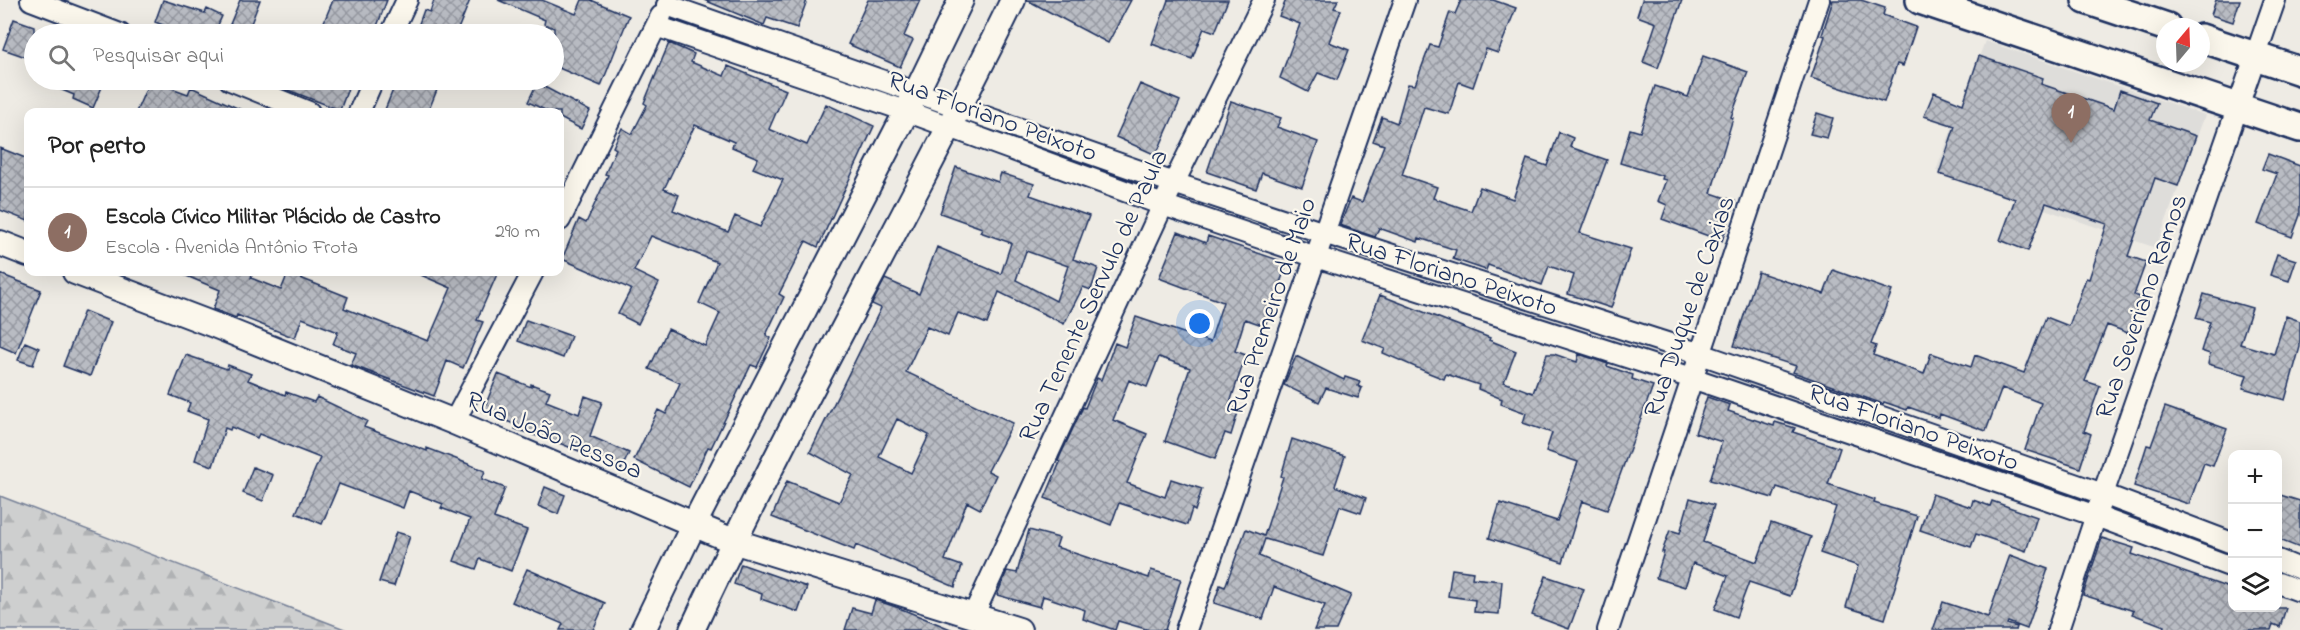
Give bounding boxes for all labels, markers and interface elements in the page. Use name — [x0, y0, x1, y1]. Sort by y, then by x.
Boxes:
north arrow — [2156, 18, 2210, 72]
search box — [24, 24, 564, 90]
icon: search — [45, 41, 78, 74]
text: Pesquisar aqui — [93, 41, 224, 73]
street label: Rua Floriano Peixoto — [882, 62, 1102, 173]
pin: 1 — [2052, 94, 2090, 143]
text: Por perto — [48, 128, 146, 166]
street label: Rua Tenente Servulo de Paula — [1010, 143, 1179, 449]
street label: Rua Severiano Ramos — [2087, 189, 2199, 424]
street label: Rua Duque de Caxias — [1635, 191, 1747, 423]
street label: Rua Premeiro de Maio — [1218, 193, 1328, 421]
text: Escola Cívico Militar Plácido de Castro — [105, 202, 441, 234]
text: 1 — [64, 218, 71, 247]
text: 290 m — [495, 218, 540, 247]
street label: Rua Floriano Peixoto — [1340, 224, 1562, 328]
text: Escola · Avenida Antônio Frota — [105, 234, 358, 263]
your location — [1185, 309, 1214, 338]
street label: Rua Floriano Peixoto — [1803, 375, 2023, 483]
street label: Rua João Pessoa — [460, 382, 648, 491]
map controls — [2228, 450, 2282, 612]
button: + — [2228, 450, 2282, 504]
button: − — [2228, 504, 2282, 558]
button: layers — [2228, 558, 2282, 612]

